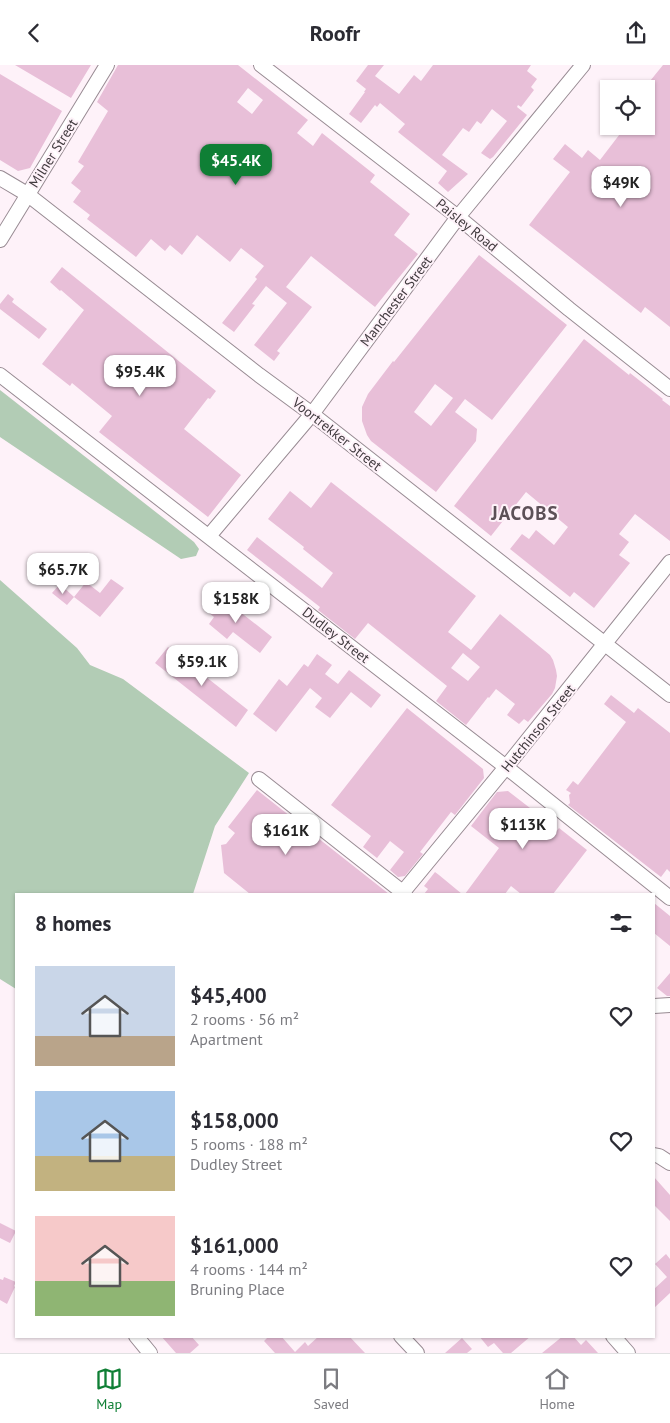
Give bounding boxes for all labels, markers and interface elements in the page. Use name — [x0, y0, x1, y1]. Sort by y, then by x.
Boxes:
icon: back — [20, 19, 48, 47]
text: Roofr — [310, 19, 360, 47]
icon: share — [622, 19, 650, 47]
map controls — [600, 80, 655, 135]
button: locate — [600, 80, 655, 135]
street label: Milner Street — [25, 115, 81, 191]
pin: $45.4K — [195, 143, 277, 186]
text: $45.4K — [211, 150, 261, 170]
pin: $49K — [591, 165, 651, 208]
text: $49K — [602, 172, 640, 192]
street label: Paisley Road — [432, 195, 502, 255]
street label: Manchester Street — [356, 252, 436, 350]
pin: $95.4K — [99, 355, 181, 397]
text: $95.4K — [115, 361, 165, 381]
street label: Voortrekker Street — [288, 393, 386, 475]
district label: JACOBS — [490, 501, 559, 525]
pin: $65.7K — [22, 553, 104, 595]
text: $65.7K — [38, 559, 88, 579]
pin: $158K — [201, 581, 271, 624]
text: $158K — [213, 588, 259, 608]
street label: Dudley Street — [299, 603, 374, 667]
pin: $59.1K — [161, 645, 243, 687]
text: $59.1K — [177, 651, 227, 671]
street label: Hutchinson Street — [497, 680, 579, 775]
pin: $113K — [488, 807, 558, 850]
pin: $161K — [251, 813, 321, 856]
text: $113K — [500, 814, 546, 834]
text: $161K — [263, 820, 309, 840]
icon: filters — [607, 909, 635, 937]
text: 8 homes — [35, 910, 111, 937]
text: $45,400 — [190, 982, 267, 1009]
icon: home — [75, 986, 135, 1046]
icon: heart — [607, 1002, 635, 1030]
text: 2 rooms · 56 m² — [190, 1009, 299, 1029]
text: Apartment — [190, 1029, 263, 1049]
text: $158,000 — [190, 1107, 279, 1134]
icon: home — [75, 1111, 135, 1171]
icon: heart — [607, 1127, 635, 1155]
text: 5 rooms · 188 m² — [190, 1134, 308, 1154]
text: Dudley Street — [190, 1154, 282, 1174]
text: $161,000 — [190, 1232, 279, 1259]
icon: home — [75, 1236, 135, 1296]
icon: heart — [607, 1252, 635, 1280]
text: 4 rooms · 144 m² — [190, 1259, 308, 1279]
text: Bruning Place — [190, 1279, 285, 1299]
tab: Map — [95, 1365, 123, 1413]
tab: Saved — [313, 1365, 349, 1413]
tab: Home — [539, 1365, 575, 1413]

